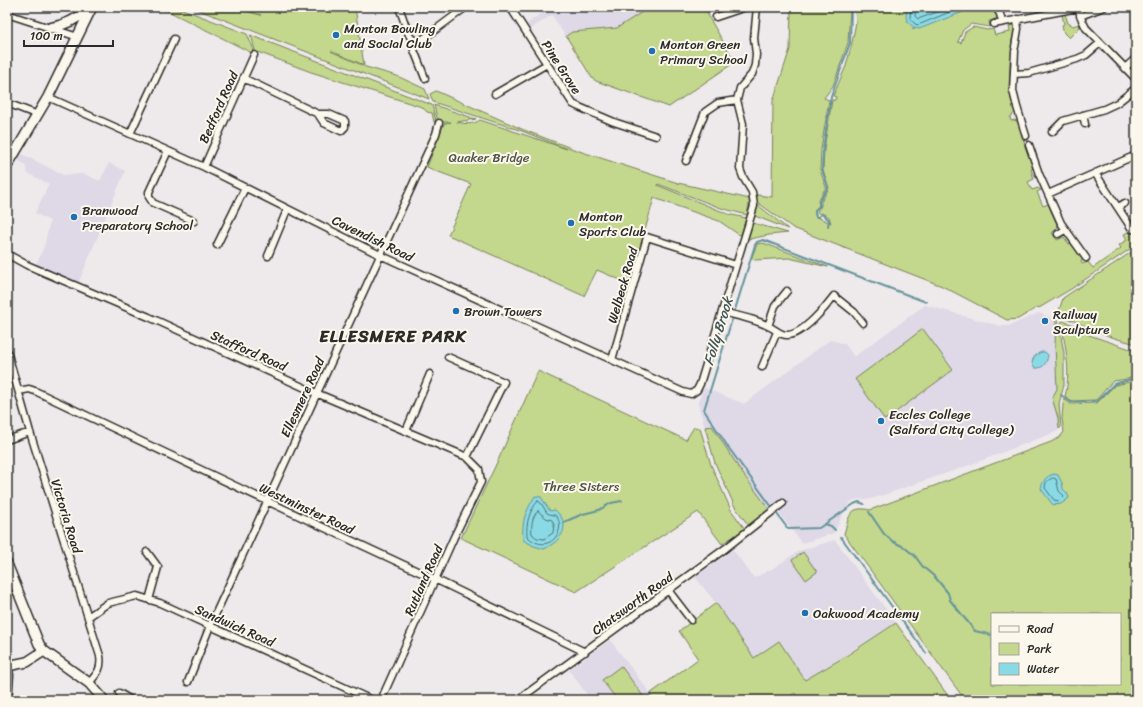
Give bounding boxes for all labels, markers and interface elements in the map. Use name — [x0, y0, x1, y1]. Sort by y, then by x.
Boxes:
place label: Monton Bowling and Social Club — [344, 17, 436, 55]
scale bar — [24, 22, 113, 48]
text: 100 m — [30, 25, 63, 47]
marker: Monton Bowling and Social Club — [331, 30, 341, 40]
place label: Monton Green Primary School — [660, 33, 747, 71]
street label: Pine Grove — [535, 35, 588, 99]
marker: Monton Green Primary School — [647, 46, 657, 56]
street label: Bedford Road — [192, 66, 245, 147]
park label: Quaker Bridge — [448, 146, 530, 169]
place label: Branwood Preparatory School — [82, 199, 193, 237]
place label: Monton Sports Club — [579, 205, 646, 243]
street label: Cavendish Road — [328, 209, 419, 269]
marker: Branwood Preparatory School — [69, 212, 79, 222]
marker: Monton Sports Club — [566, 218, 576, 228]
street label: Welbeck Road — [601, 243, 645, 326]
water label: Folly Brook — [696, 293, 741, 368]
place label: Brown Towers — [464, 300, 542, 323]
place label: Railway Sculpture — [1053, 303, 1109, 341]
marker: Brown Towers — [451, 306, 461, 316]
marker: Railway Sculpture — [1040, 316, 1050, 326]
district label: ELLESMERE PARK — [319, 321, 467, 351]
street label: Stafford Road — [207, 323, 292, 378]
street label: Ellesmere Road — [274, 352, 332, 441]
place label: Eccles College (Salford City College) — [889, 403, 1015, 441]
marker: Eccles College (Salford City College) — [876, 416, 886, 426]
park label: Three Sisters — [543, 475, 620, 498]
street label: Victoria Road — [44, 476, 89, 557]
street label: Westminster Road — [255, 476, 359, 541]
street label: Rutland Road — [398, 540, 450, 619]
street label: Chatsworth Road — [586, 565, 679, 641]
street label: Sandwich Road — [191, 598, 280, 654]
place label: Oakwood Academy — [813, 602, 919, 625]
marker: Oakwood Academy — [800, 608, 810, 618]
legend — [991, 613, 1121, 685]
text: Road — [1027, 618, 1054, 640]
text: Park — [1027, 638, 1052, 660]
text: Water — [1027, 658, 1060, 680]

